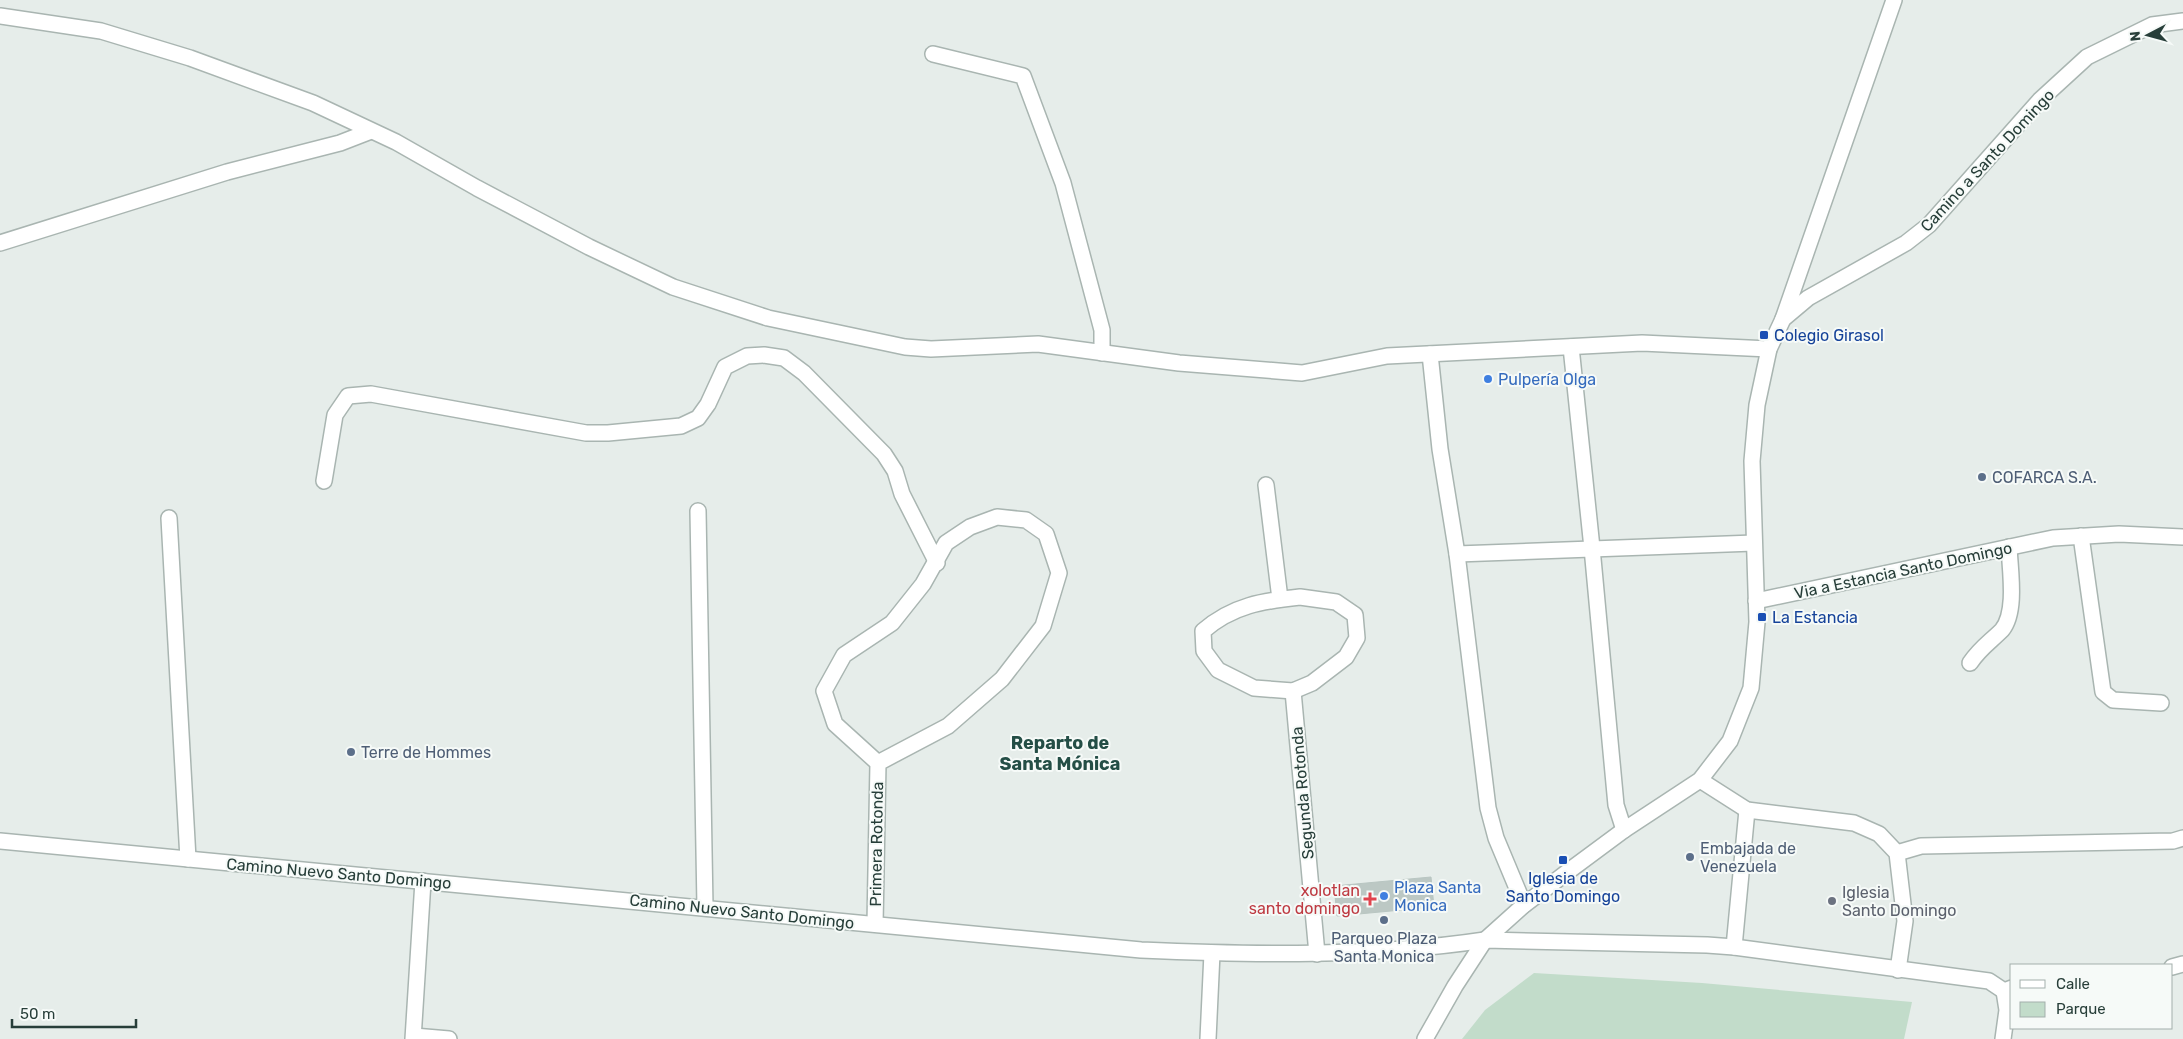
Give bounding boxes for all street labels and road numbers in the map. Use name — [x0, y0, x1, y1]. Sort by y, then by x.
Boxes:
street label: Camino a Santo Domingo — [1916, 85, 2058, 235]
street label: Via a Estancia Santo Domingo — [1792, 538, 2014, 603]
street label: Segunda Rotonda — [1287, 726, 1318, 860]
street label: Primera Rotonda — [866, 781, 887, 907]
street label: Camino Nuevo Santo Domingo — [226, 854, 452, 893]
street label: Camino Nuevo Santo Domingo — [629, 890, 855, 933]

